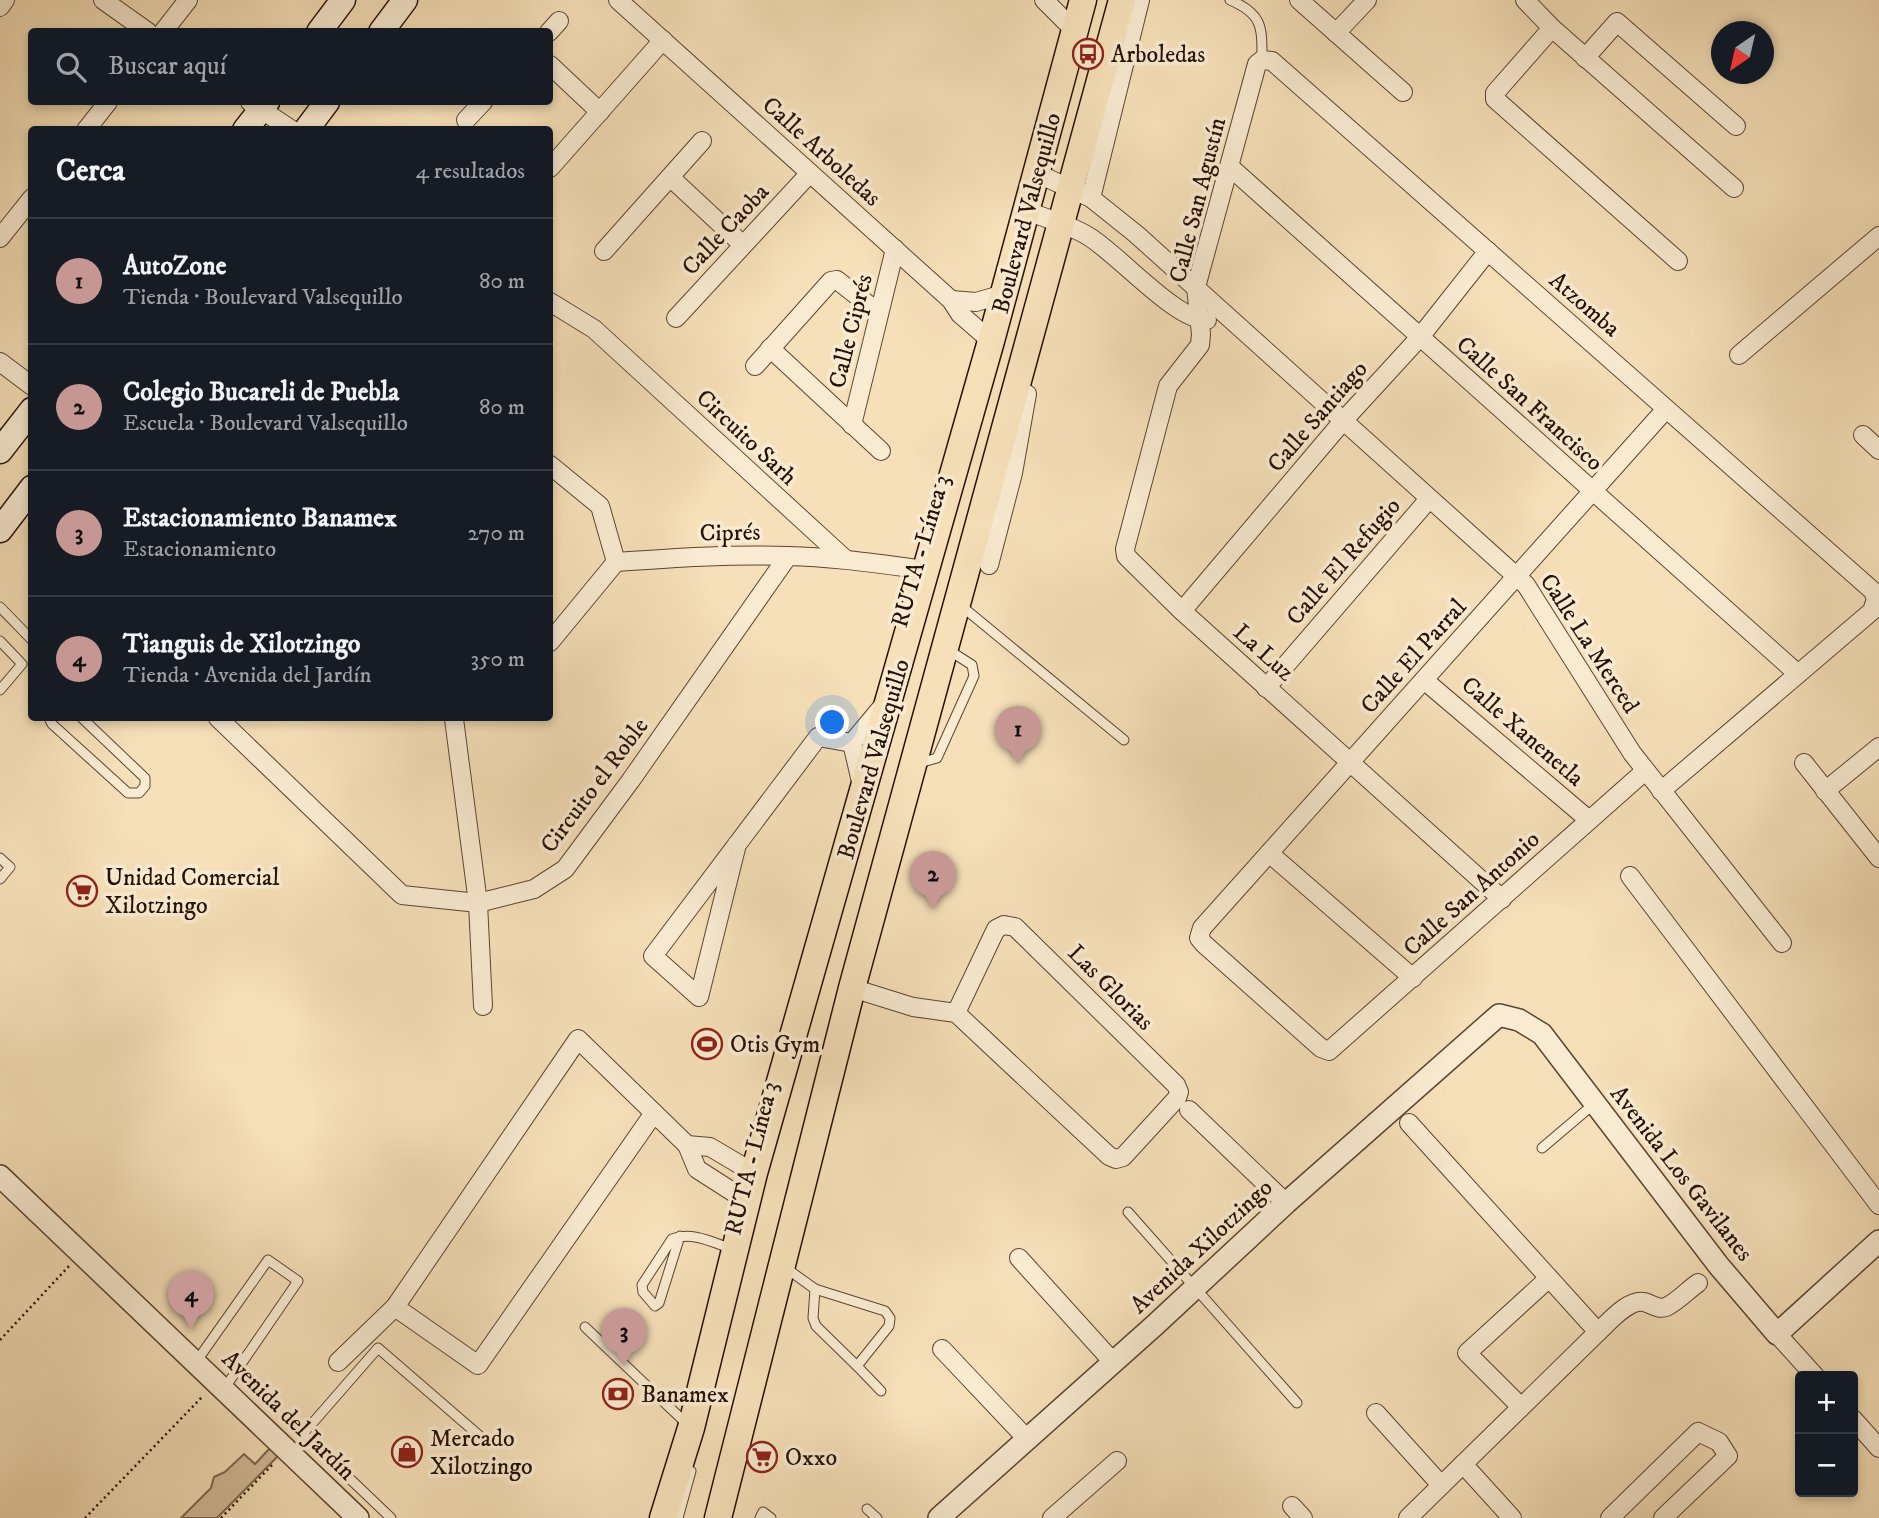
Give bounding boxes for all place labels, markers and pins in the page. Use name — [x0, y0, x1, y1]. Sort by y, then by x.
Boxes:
bus stop icon: Arboledas — [1071, 37, 1105, 71]
place label: Arboledas — [1111, 40, 1205, 70]
pin: 1 — [995, 706, 1041, 764]
pin: 2 — [910, 851, 956, 909]
place label: Unidad Comercial Xilotzingo — [105, 863, 280, 921]
supermarket icon: Unidad Comercial Xilotzingo — [65, 874, 99, 908]
sports icon: Otis Gym — [690, 1027, 724, 1061]
place label: Otis Gym — [730, 1030, 820, 1060]
pin: 4 — [168, 1271, 214, 1329]
pin: 3 — [601, 1308, 647, 1366]
bank icon: Banamex — [601, 1377, 635, 1411]
place label: Banamex — [641, 1380, 729, 1410]
place label: Mercado Xilotzingo — [430, 1424, 533, 1482]
shop icon: Mercado Xilotzingo — [390, 1435, 424, 1469]
supermarket icon: Oxxo — [745, 1440, 779, 1474]
place label: Oxxo — [785, 1443, 837, 1473]

